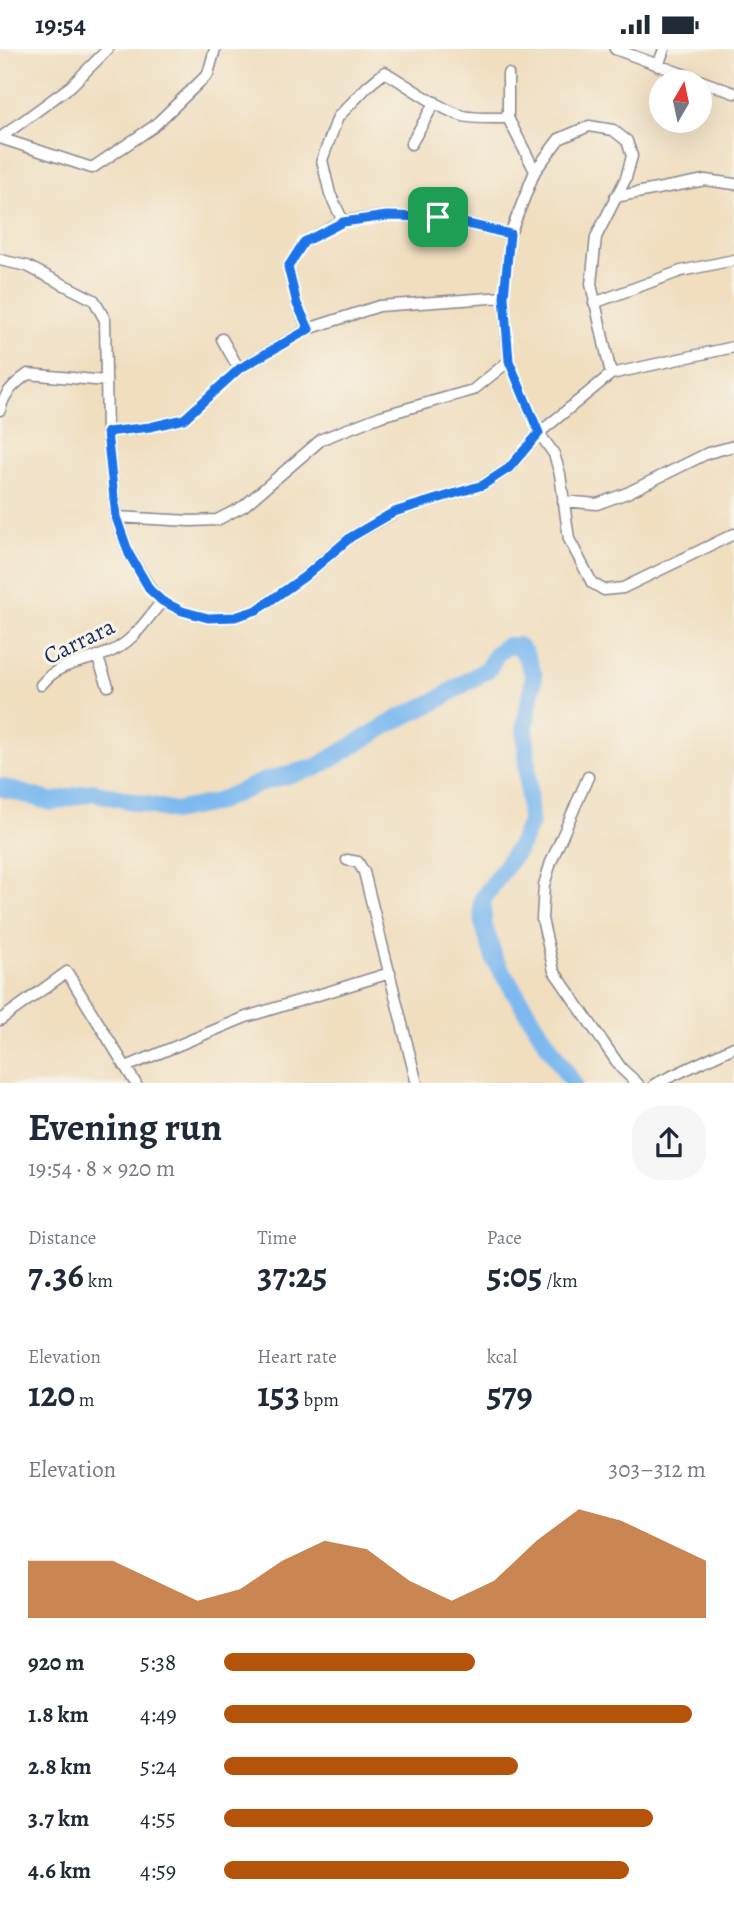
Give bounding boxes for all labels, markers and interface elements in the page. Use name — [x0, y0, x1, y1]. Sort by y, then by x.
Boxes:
text: 19:54 — [35, 7, 86, 42]
north arrow — [649, 70, 712, 133]
map controls — [649, 70, 712, 133]
pin — [408, 187, 468, 247]
icon: arrive — [419, 198, 457, 236]
street label: Carrara — [38, 610, 121, 672]
text: Evening run — [28, 1101, 222, 1153]
button: share — [632, 1106, 706, 1180]
text: 19:54 · 8 × 920 m — [28, 1153, 175, 1184]
text: Distance — [28, 1225, 96, 1251]
text: Time — [257, 1225, 297, 1251]
text: Pace — [487, 1225, 522, 1251]
text: 7.36 — [28, 1251, 84, 1299]
text: 37:25 — [257, 1251, 328, 1299]
text: 5:05 — [487, 1251, 542, 1299]
text: km — [84, 1268, 113, 1294]
text: /km — [542, 1268, 578, 1294]
text: Elevation — [28, 1344, 101, 1370]
text: Heart rate — [257, 1344, 337, 1370]
text: kcal — [487, 1344, 517, 1370]
text: 120 — [28, 1370, 75, 1418]
text: 153 — [257, 1370, 300, 1418]
text: 579 — [487, 1370, 533, 1418]
text: m — [75, 1387, 95, 1413]
text: bpm — [300, 1387, 339, 1413]
text: Elevation — [28, 1454, 116, 1485]
text: 303–312 m — [609, 1454, 706, 1485]
text: 920 m — [28, 1647, 85, 1678]
text: 5:38 — [140, 1647, 176, 1678]
text: 1.8 km — [28, 1699, 89, 1730]
text: 4:49 — [140, 1699, 177, 1730]
text: 2.8 km — [28, 1751, 92, 1782]
text: 5:24 — [140, 1751, 177, 1782]
text: 3.7 km — [28, 1803, 89, 1834]
text: 4:55 — [140, 1803, 176, 1834]
text: 4.6 km — [28, 1855, 91, 1886]
text: 4:59 — [140, 1855, 176, 1886]

